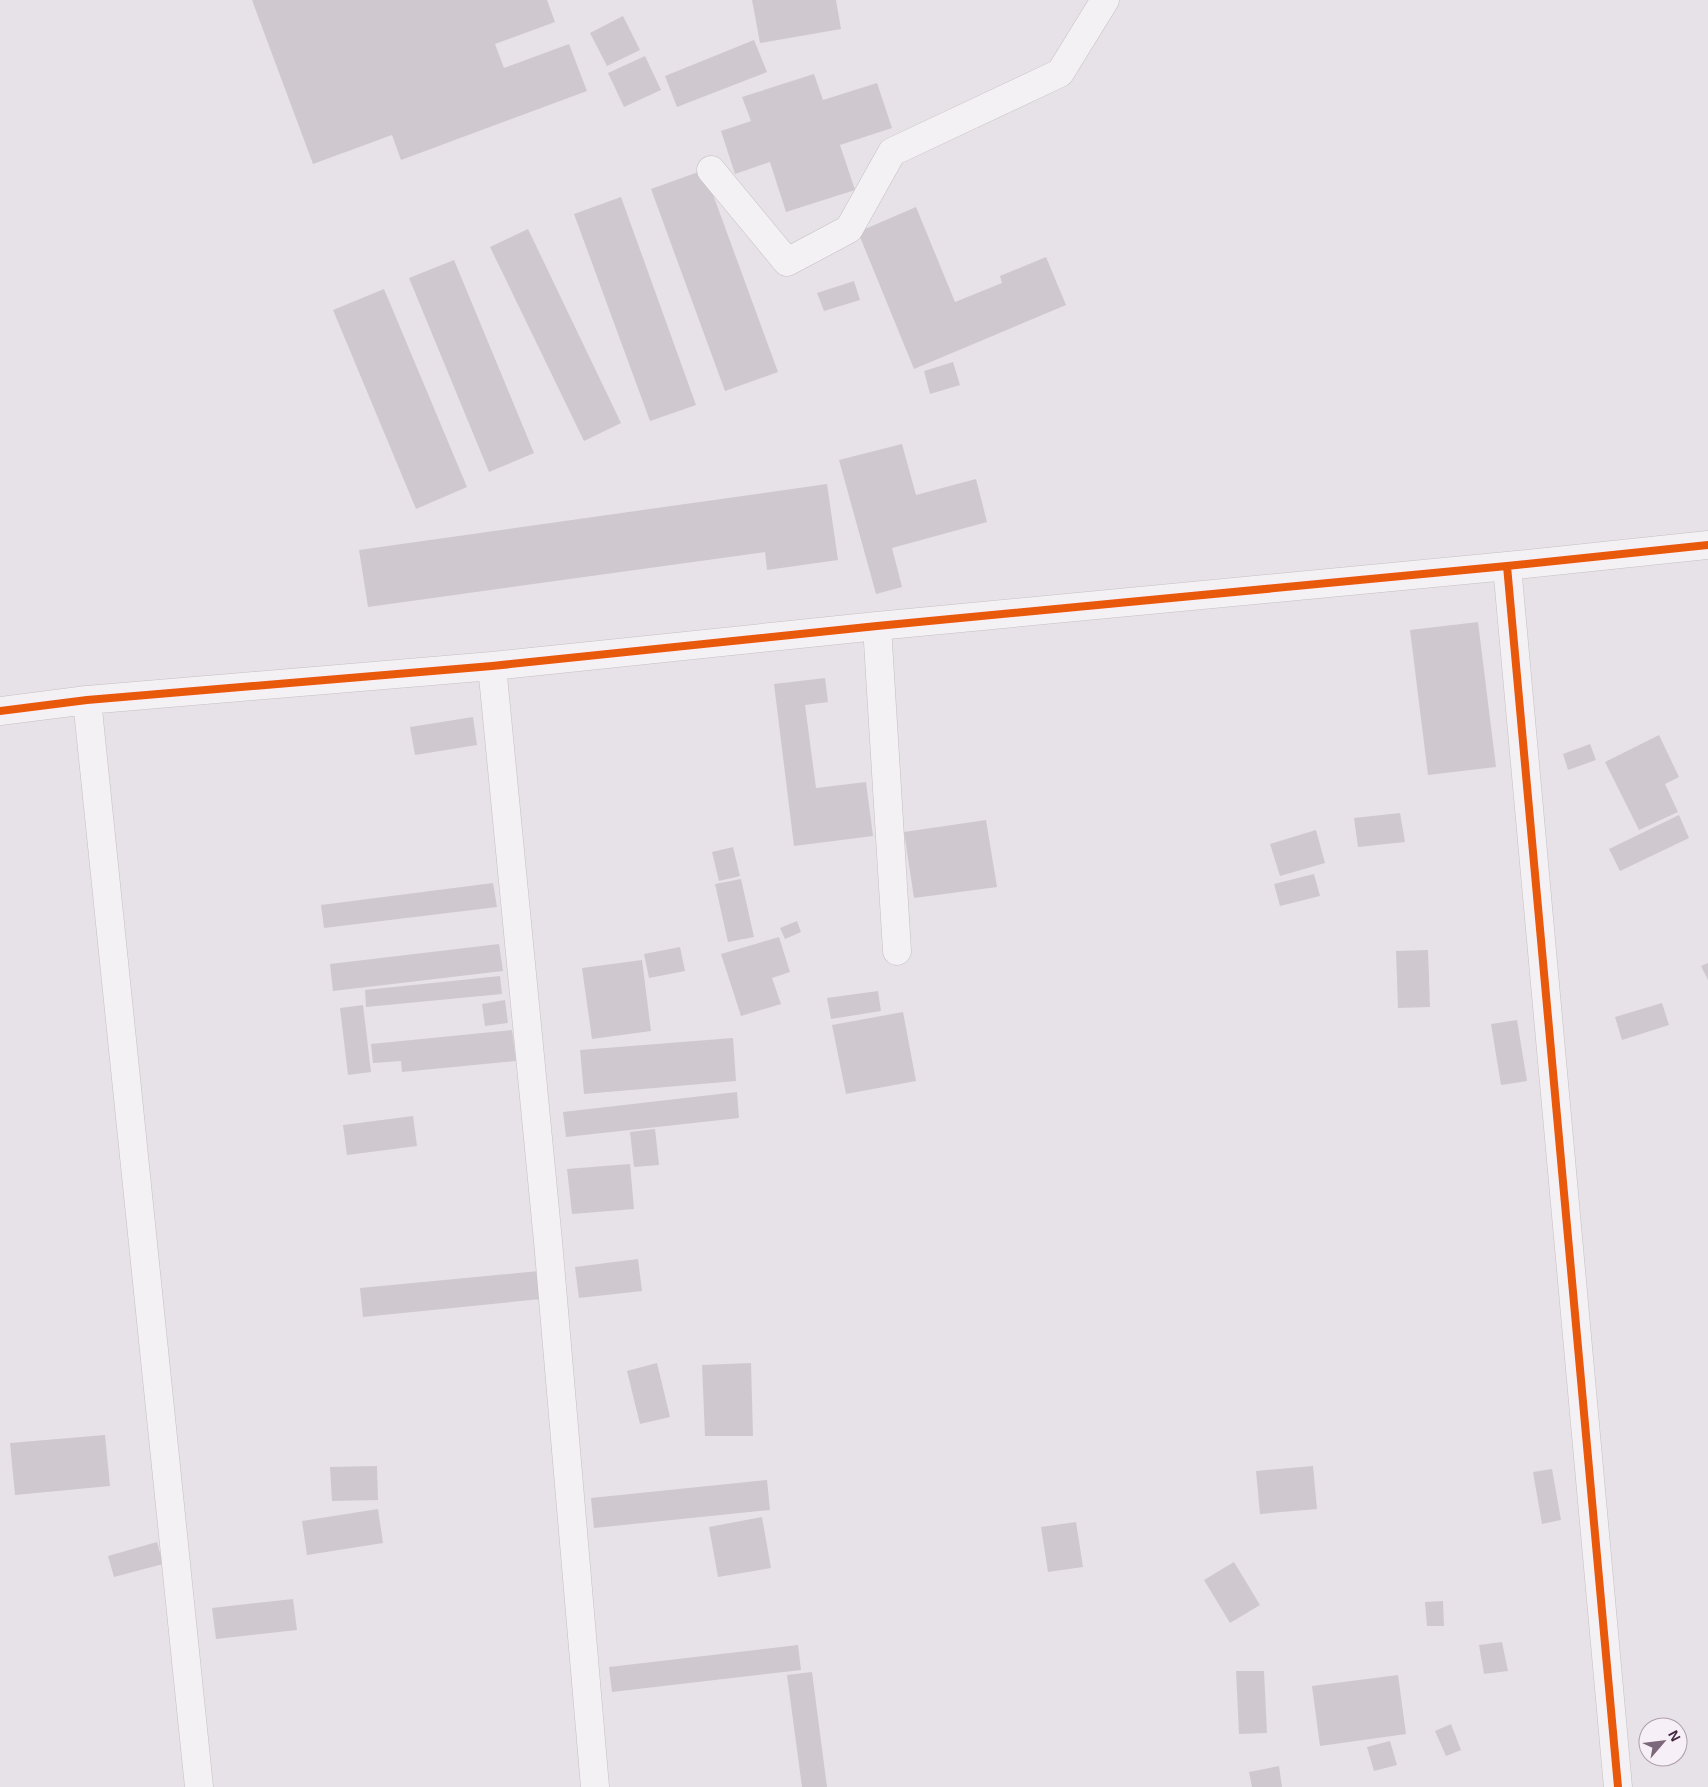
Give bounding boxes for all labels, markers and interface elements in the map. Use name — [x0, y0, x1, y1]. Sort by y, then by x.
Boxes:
north arrow — [1638, 1717, 1688, 1767]
text: N — [1665, 1728, 1684, 1744]

